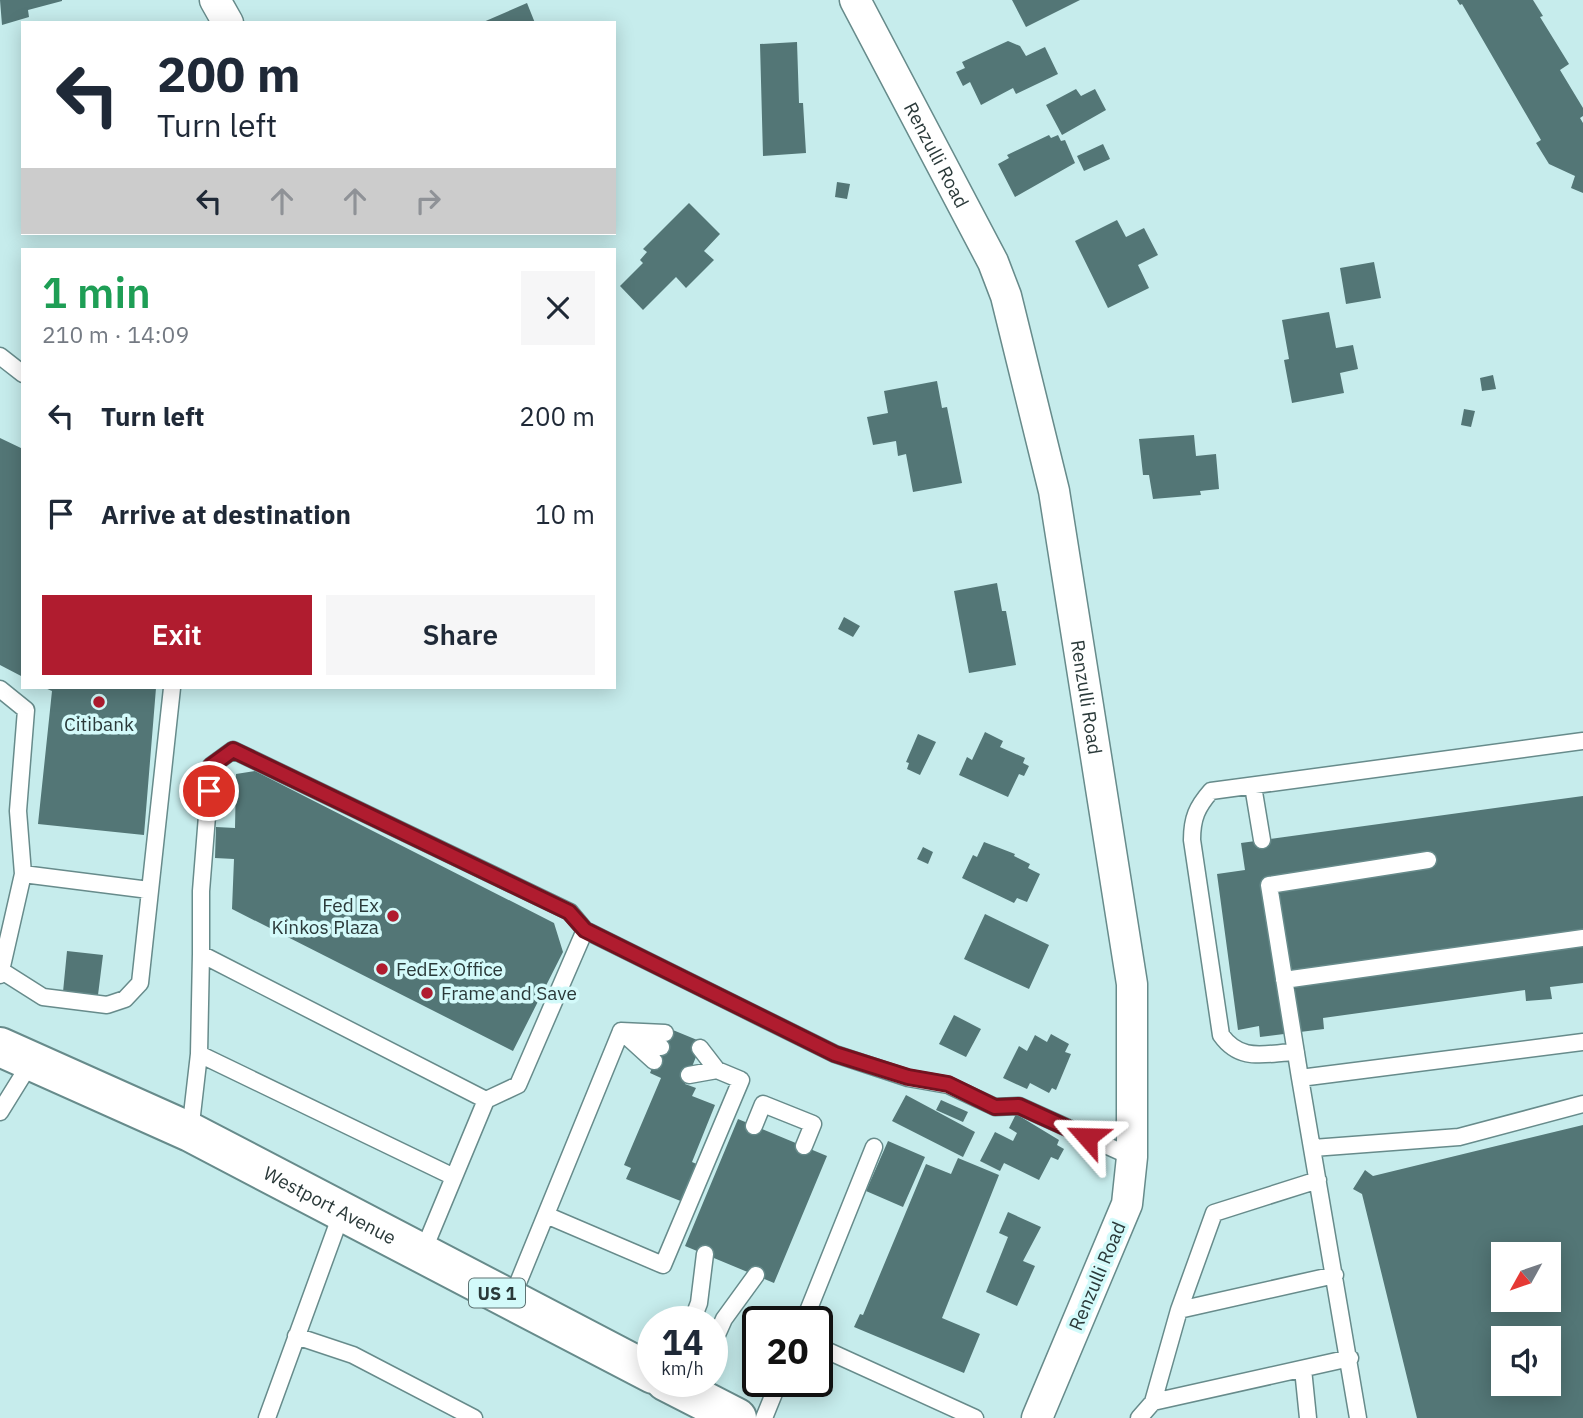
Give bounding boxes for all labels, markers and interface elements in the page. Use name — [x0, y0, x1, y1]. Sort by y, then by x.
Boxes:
text: 200 m — [157, 42, 301, 105]
icon: left — [42, 49, 133, 140]
street label: Renzulli Road — [899, 98, 974, 212]
text: Turn left — [157, 104, 277, 146]
icon: left — [190, 182, 228, 220]
icon: ahead — [263, 182, 301, 220]
icon: ahead — [336, 182, 374, 220]
icon: right — [409, 182, 447, 220]
text: 1 min — [42, 265, 151, 320]
button: close — [521, 271, 595, 345]
text: 210 m · 14:09 — [42, 319, 189, 349]
icon: left — [42, 397, 80, 435]
text: Turn left — [101, 399, 204, 433]
text: 200 m — [519, 399, 595, 433]
icon: arrive — [42, 495, 80, 533]
text: Arrive at destination — [101, 497, 351, 531]
text: 10 m — [535, 497, 595, 531]
button: Exit — [42, 595, 312, 675]
button: Share — [326, 595, 595, 675]
street label: Renzulli Road — [1066, 638, 1108, 756]
marker: Citibank — [91, 694, 107, 710]
place label: Citibank — [64, 712, 134, 736]
pin — [179, 761, 239, 821]
icon: arrive — [190, 772, 228, 810]
place label: Fed Ex Kinkos Plaza — [272, 893, 379, 939]
marker: Fed Ex Kinkos Plaza — [385, 908, 401, 924]
place label: FedEx Office — [396, 957, 503, 981]
marker: FedEx Office — [374, 961, 390, 977]
place label: Frame and Save — [441, 981, 577, 1005]
marker: Frame and Save — [419, 985, 435, 1001]
position arrow — [1050, 1100, 1124, 1174]
street label: Westport Avenue — [260, 1161, 400, 1250]
street label: Renzulli Road — [1063, 1218, 1131, 1334]
north arrow — [1491, 1242, 1561, 1312]
map controls — [1491, 1242, 1561, 1396]
road number: US 1 — [469, 1278, 525, 1308]
speed limit sign: 20 — [742, 1306, 833, 1397]
text: 14 — [661, 1319, 704, 1365]
button: sound — [1491, 1326, 1561, 1396]
text: km/h — [661, 1357, 704, 1380]

